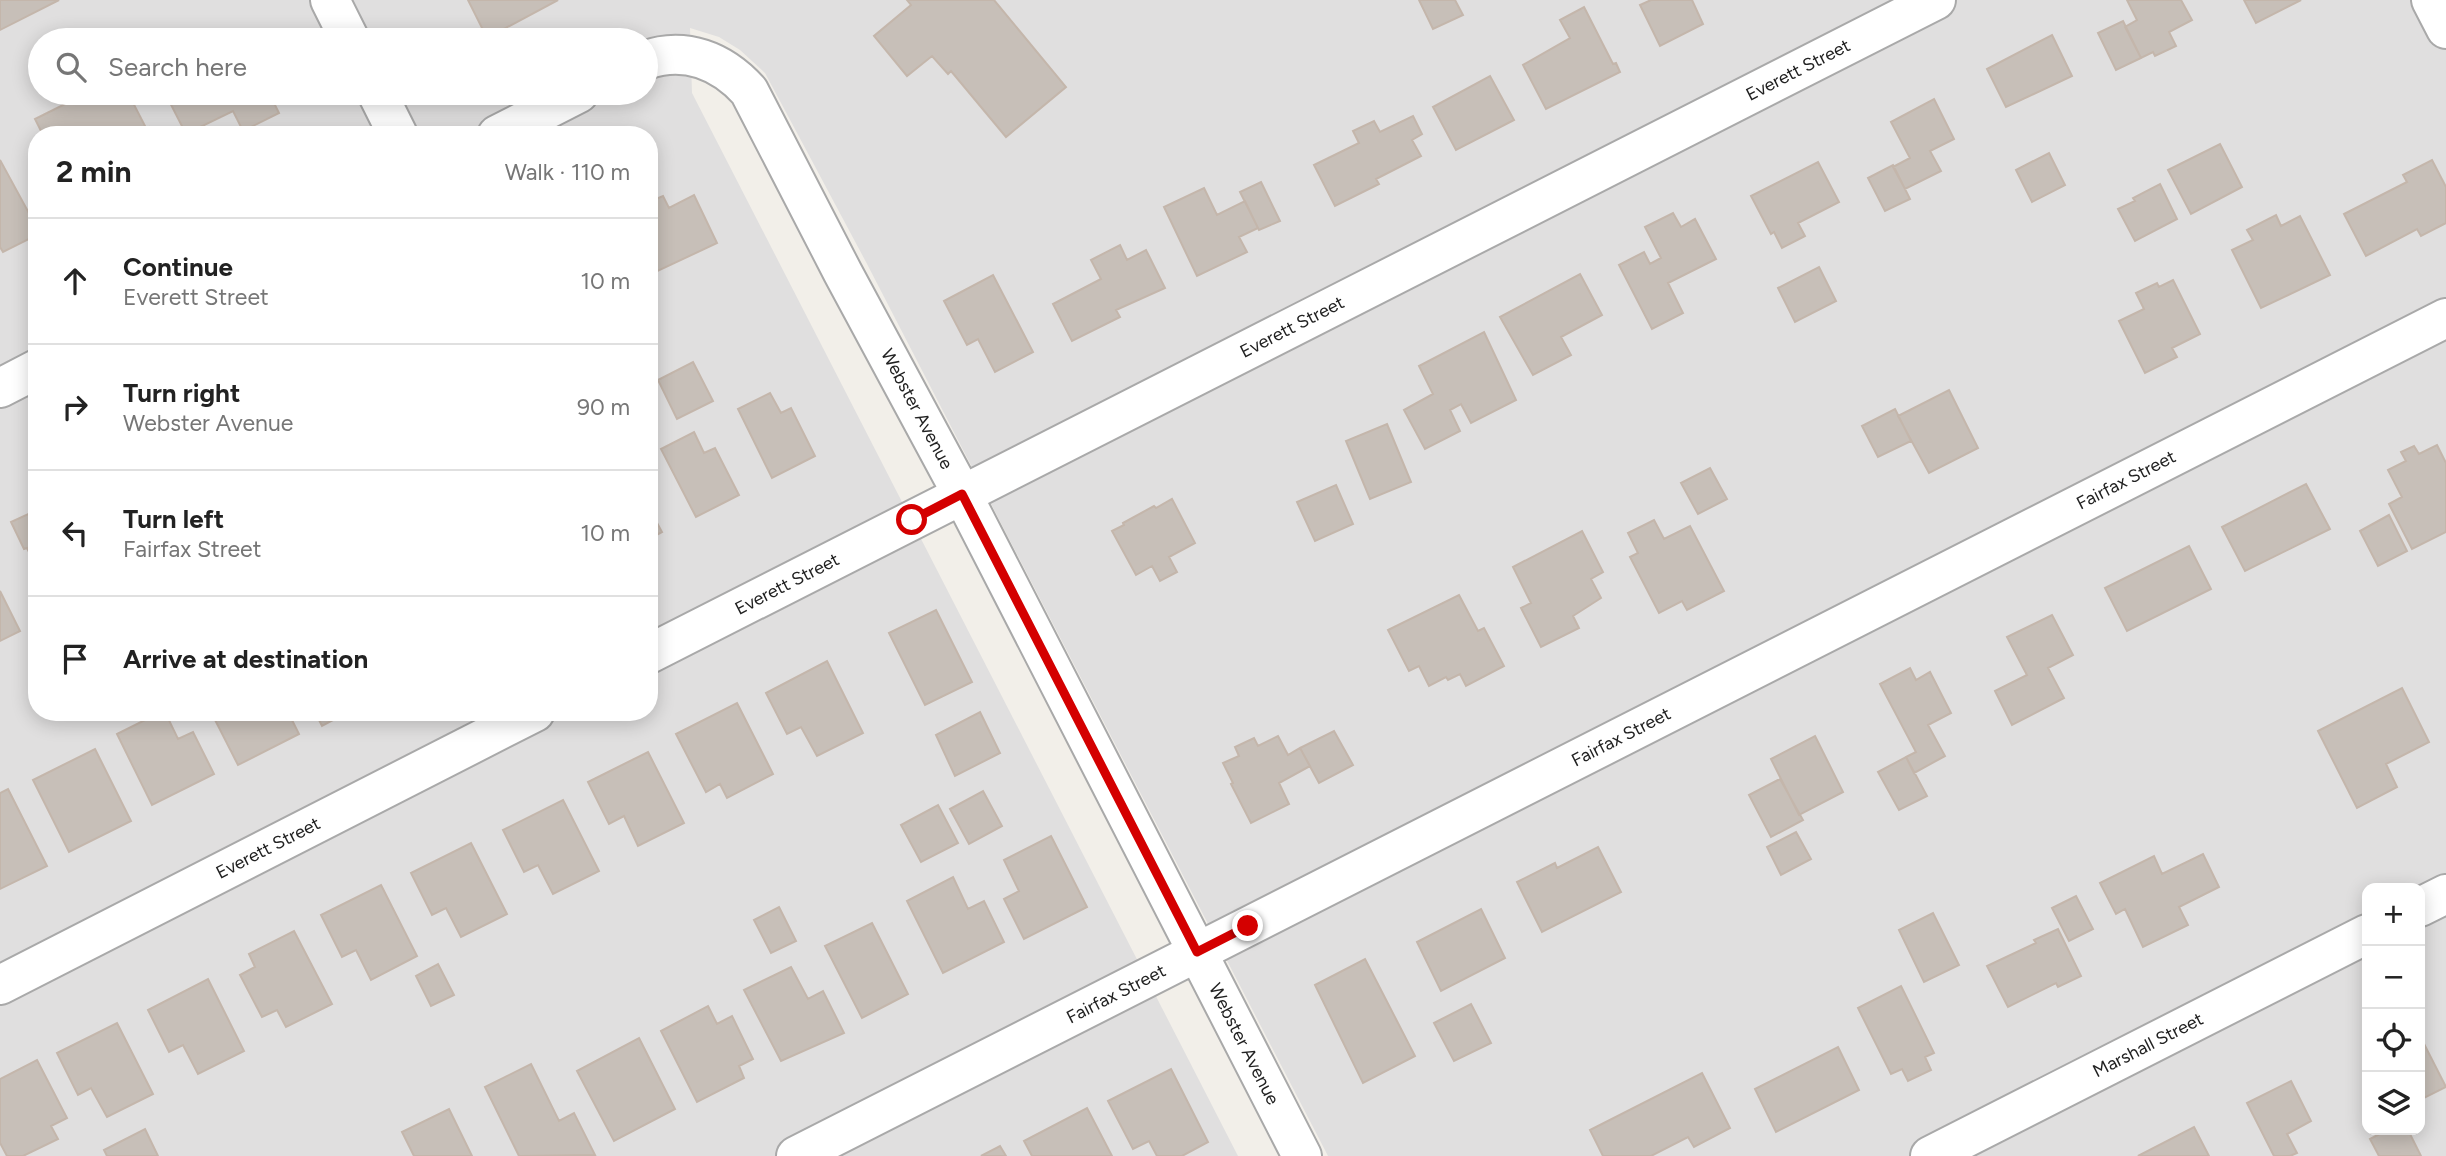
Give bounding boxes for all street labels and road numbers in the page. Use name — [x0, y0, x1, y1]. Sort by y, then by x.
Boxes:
street label: Everett Street — [1742, 34, 1854, 106]
street label: Everett Street — [1236, 291, 1348, 363]
street label: Webster Avenue — [876, 345, 958, 473]
street label: Fairfax Street — [2073, 446, 2179, 514]
street label: Everett Street — [731, 548, 843, 620]
street label: Fairfax Street — [1568, 703, 1674, 771]
street label: Everett Street — [212, 812, 324, 884]
street label: Fairfax Street — [1063, 960, 1169, 1028]
street label: Webster Avenue — [1204, 980, 1284, 1109]
street label: Marshall Street — [2089, 1008, 2207, 1082]

